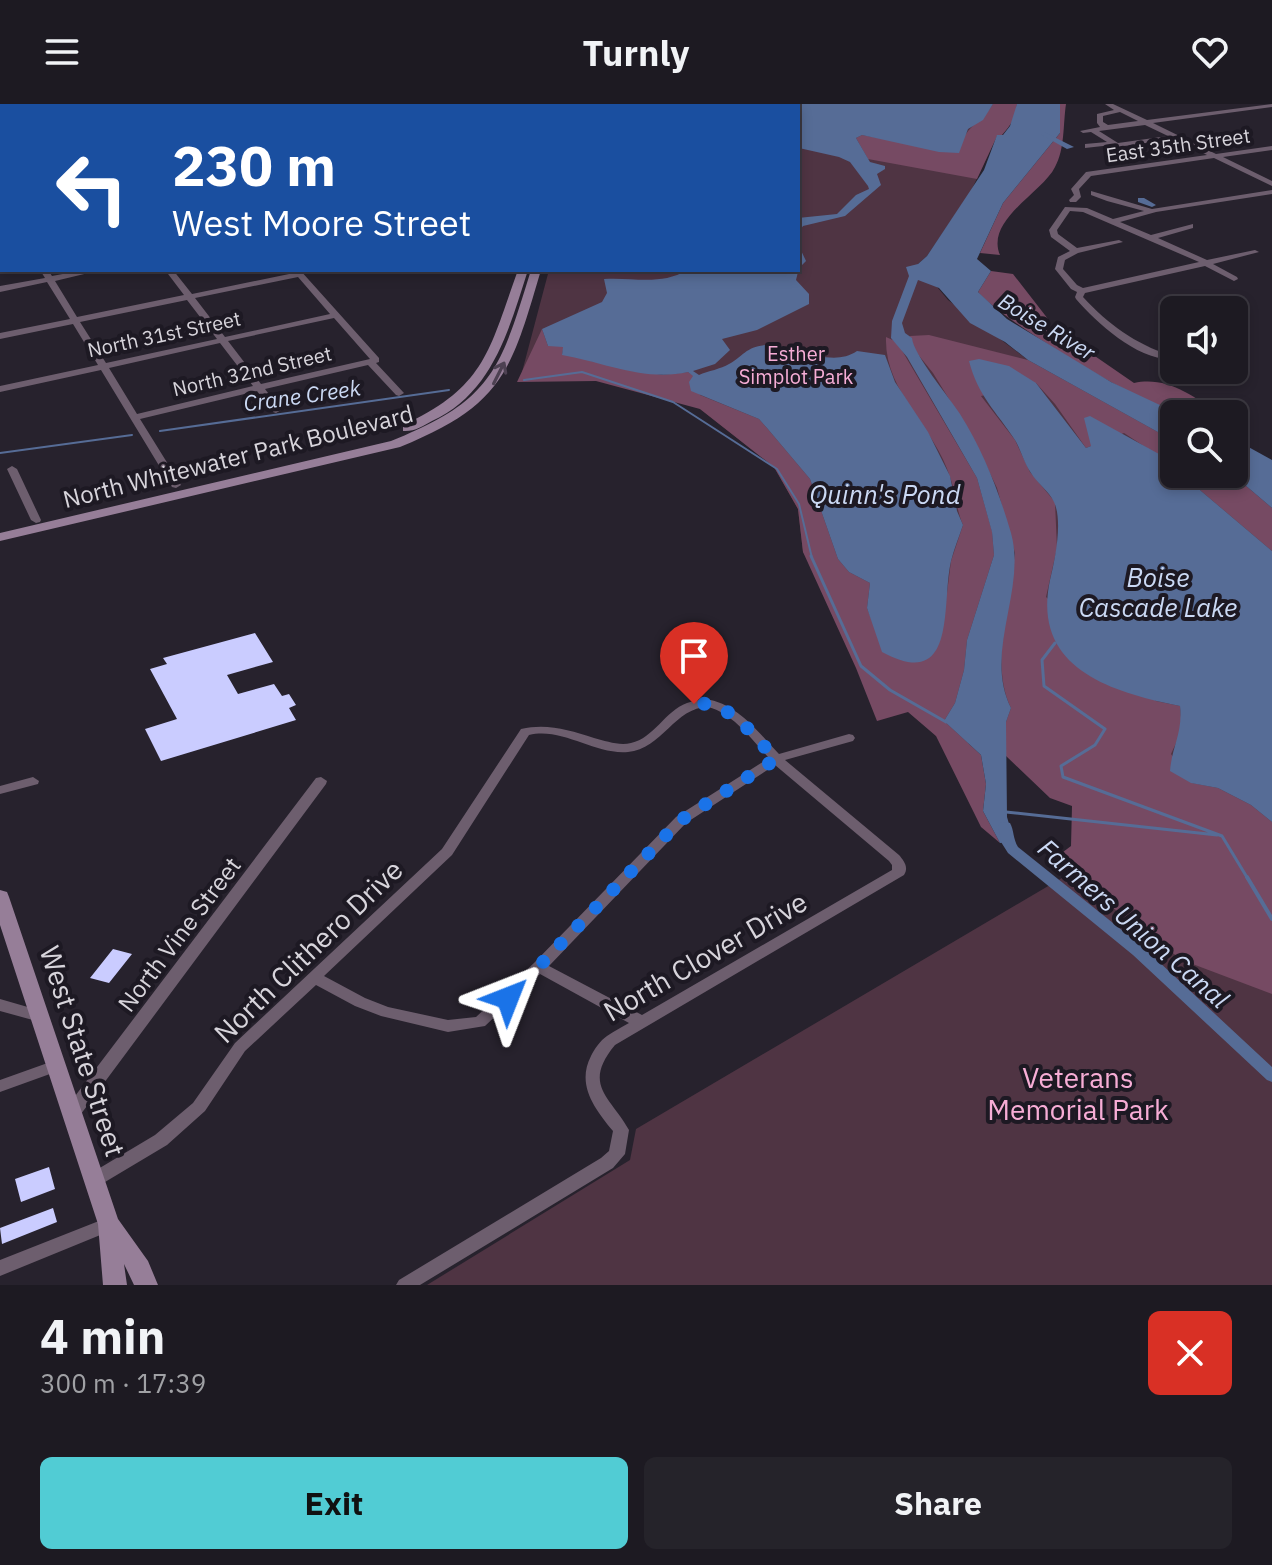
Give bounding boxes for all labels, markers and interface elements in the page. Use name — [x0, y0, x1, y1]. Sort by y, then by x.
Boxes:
text: Turnly — [583, 29, 689, 76]
icon: menu — [40, 30, 84, 74]
icon: heart — [1188, 30, 1232, 74]
street label: East 35th Street — [1104, 121, 1252, 169]
text: 230 m — [172, 129, 336, 201]
icon: left — [40, 136, 144, 240]
text: West Moore Street — [172, 199, 471, 246]
water label: Boise River — [993, 286, 1101, 367]
map controls — [1160, 296, 1248, 488]
button: sound — [1160, 296, 1248, 384]
street label: North 31st Street — [85, 305, 243, 363]
street label: North 32nd Street — [170, 340, 334, 402]
park label: Esther Simplot Park — [739, 340, 854, 390]
one-way arrow — [491, 362, 507, 385]
water label: Crane Creek — [242, 372, 363, 418]
street label: North Whitewater Park Boulevard — [60, 397, 416, 515]
button: search — [1160, 400, 1248, 488]
water label: Quinn's Pond — [809, 477, 961, 511]
water label: Boise Cascade Lake — [1079, 560, 1237, 624]
pin — [660, 622, 728, 704]
icon: arrive — [672, 634, 716, 678]
water label: Farmers Union Canal — [1031, 831, 1237, 1015]
street label: North Vine Street — [110, 850, 248, 1018]
street label: North Clithero Drive — [206, 851, 410, 1051]
street label: North Clover Drive — [596, 883, 814, 1029]
street label: West State Street — [32, 941, 134, 1161]
position arrow — [466, 956, 550, 1040]
park label: Veterans Memorial Park — [987, 1059, 1169, 1128]
text: 4 min — [40, 1305, 165, 1367]
button: close — [1148, 1311, 1232, 1395]
text: 300 m · 17:39 — [40, 1366, 206, 1400]
button: Exit — [40, 1457, 628, 1549]
button: Share — [644, 1457, 1232, 1549]

